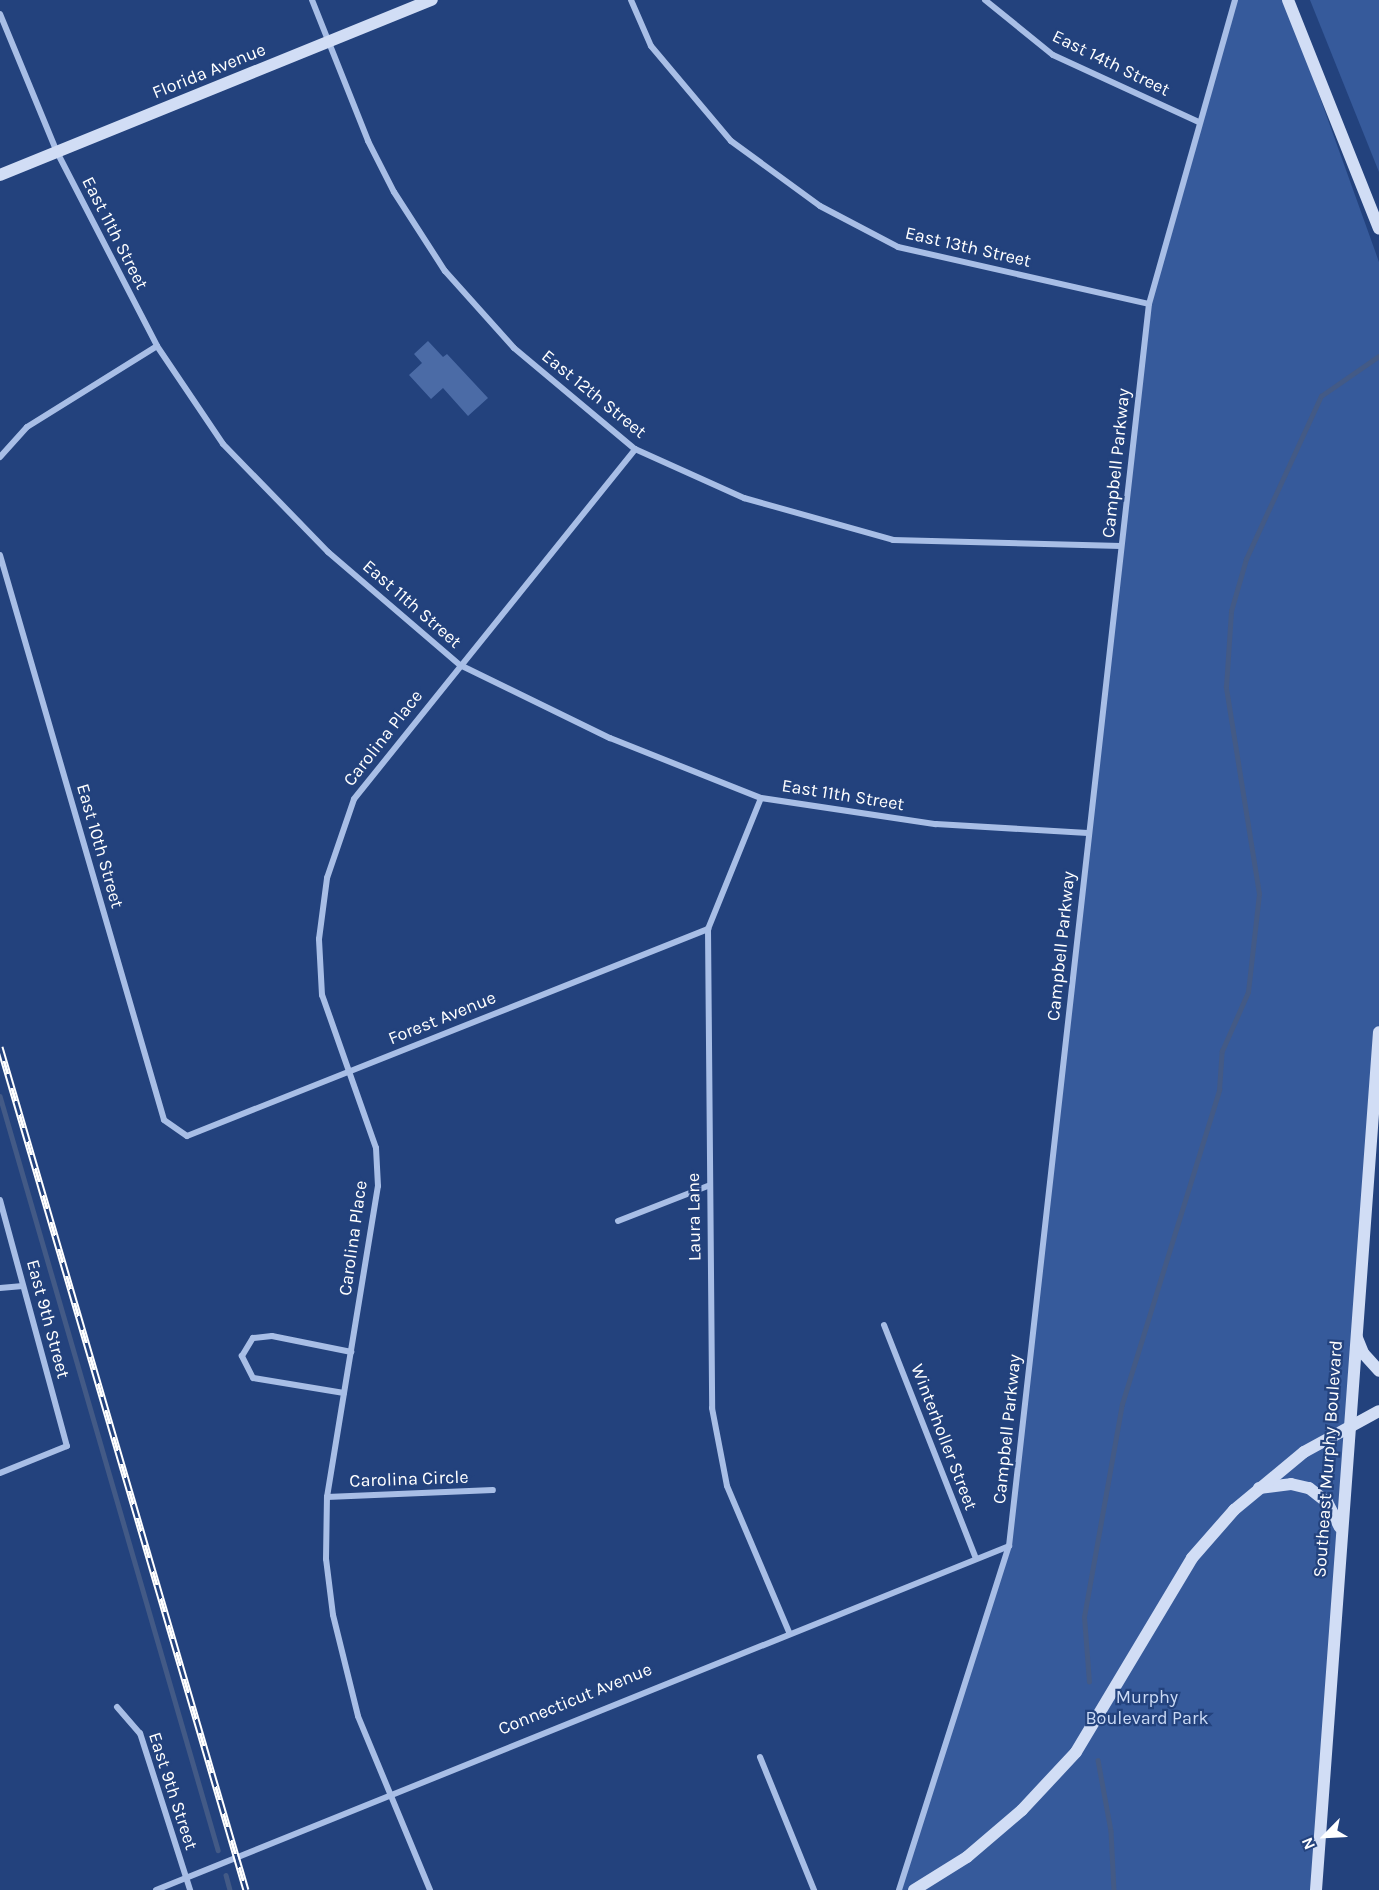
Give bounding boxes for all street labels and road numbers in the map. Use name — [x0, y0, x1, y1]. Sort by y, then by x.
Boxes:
street label: East 14th Street — [1049, 25, 1173, 101]
street label: Florida Avenue — [149, 38, 269, 104]
street label: East 11th Street — [77, 173, 153, 293]
street label: East 13th Street — [903, 222, 1033, 272]
street label: East 12th Street — [537, 345, 651, 443]
street label: Campbell Parkway — [1097, 387, 1135, 539]
street label: East 11th Street — [358, 555, 466, 653]
street label: Carolina Place — [339, 686, 427, 790]
street label: East 11th Street — [780, 775, 906, 815]
street label: East 10th Street — [72, 781, 128, 911]
street label: Campbell Parkway — [1042, 870, 1080, 1022]
street label: Forest Avenue — [385, 987, 499, 1049]
street label: Laura Lane — [682, 1173, 706, 1261]
street label: Carolina Place — [334, 1179, 372, 1297]
street label: East 9th Street — [22, 1257, 74, 1381]
street label: Southeast Murphy Boulevard — [1309, 1340, 1347, 1578]
street label: Campbell Parkway — [988, 1353, 1026, 1505]
street label: Winterholler Street — [906, 1361, 982, 1513]
street label: Carolina Circle — [349, 1466, 469, 1492]
street label: Connecticut Avenue — [495, 1658, 655, 1740]
street label: East 9th Street — [144, 1730, 202, 1852]

